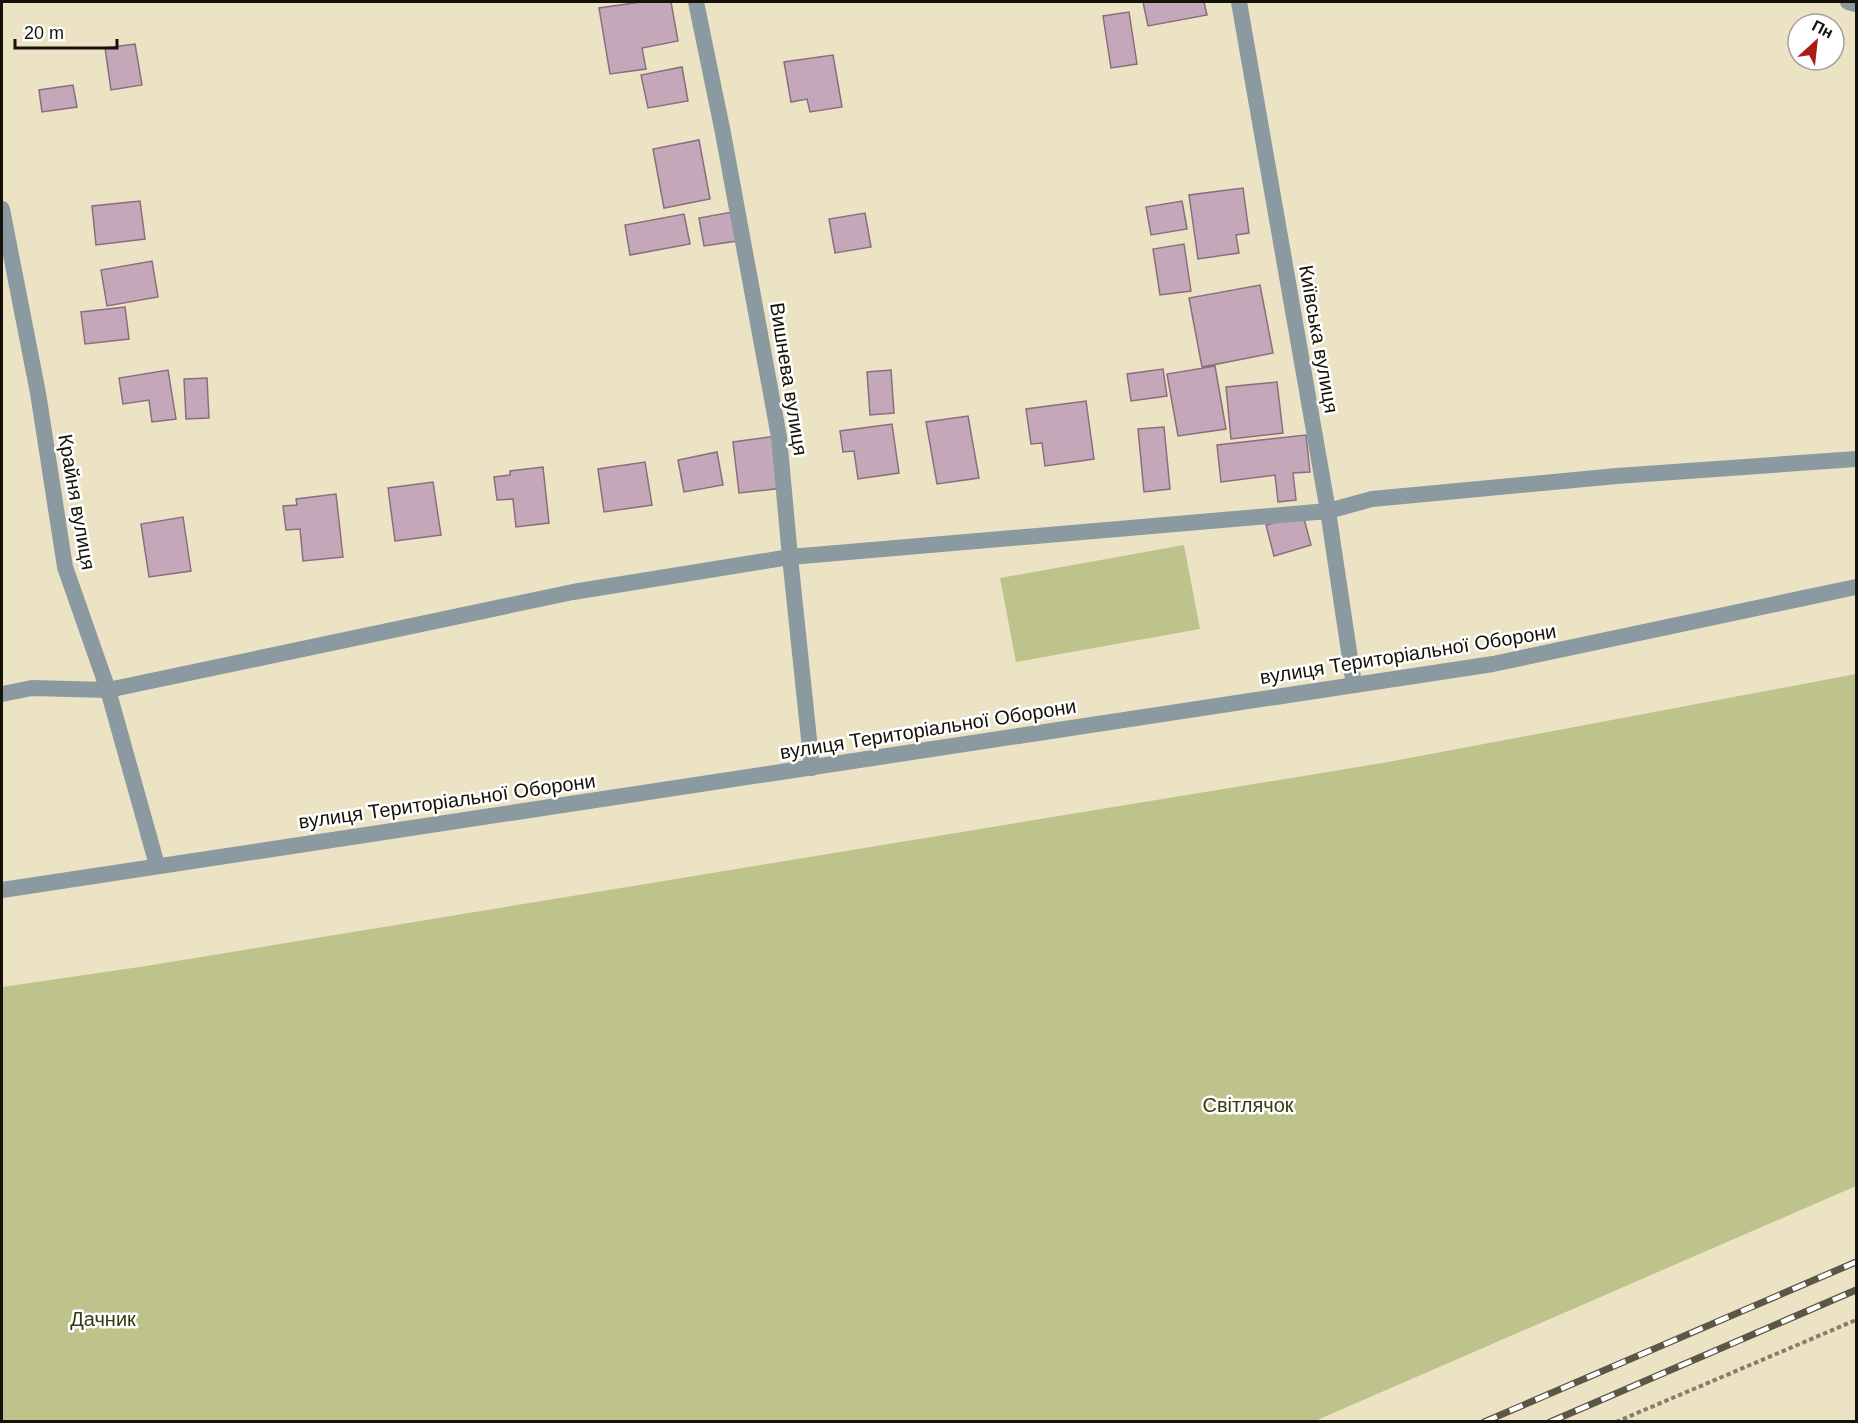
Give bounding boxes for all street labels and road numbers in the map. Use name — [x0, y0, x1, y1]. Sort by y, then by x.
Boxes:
street label: Київська вулиця — [1295, 263, 1343, 415]
street label: Вишнева вулиця — [766, 301, 812, 457]
street label: Крайня вулиця — [54, 432, 100, 572]
street label: вулиця Територіальної Оборони — [1258, 620, 1558, 688]
street label: вулиця Територіальної Оборони — [778, 695, 1078, 763]
street label: вулиця Територіальної Оборони — [297, 769, 597, 833]

